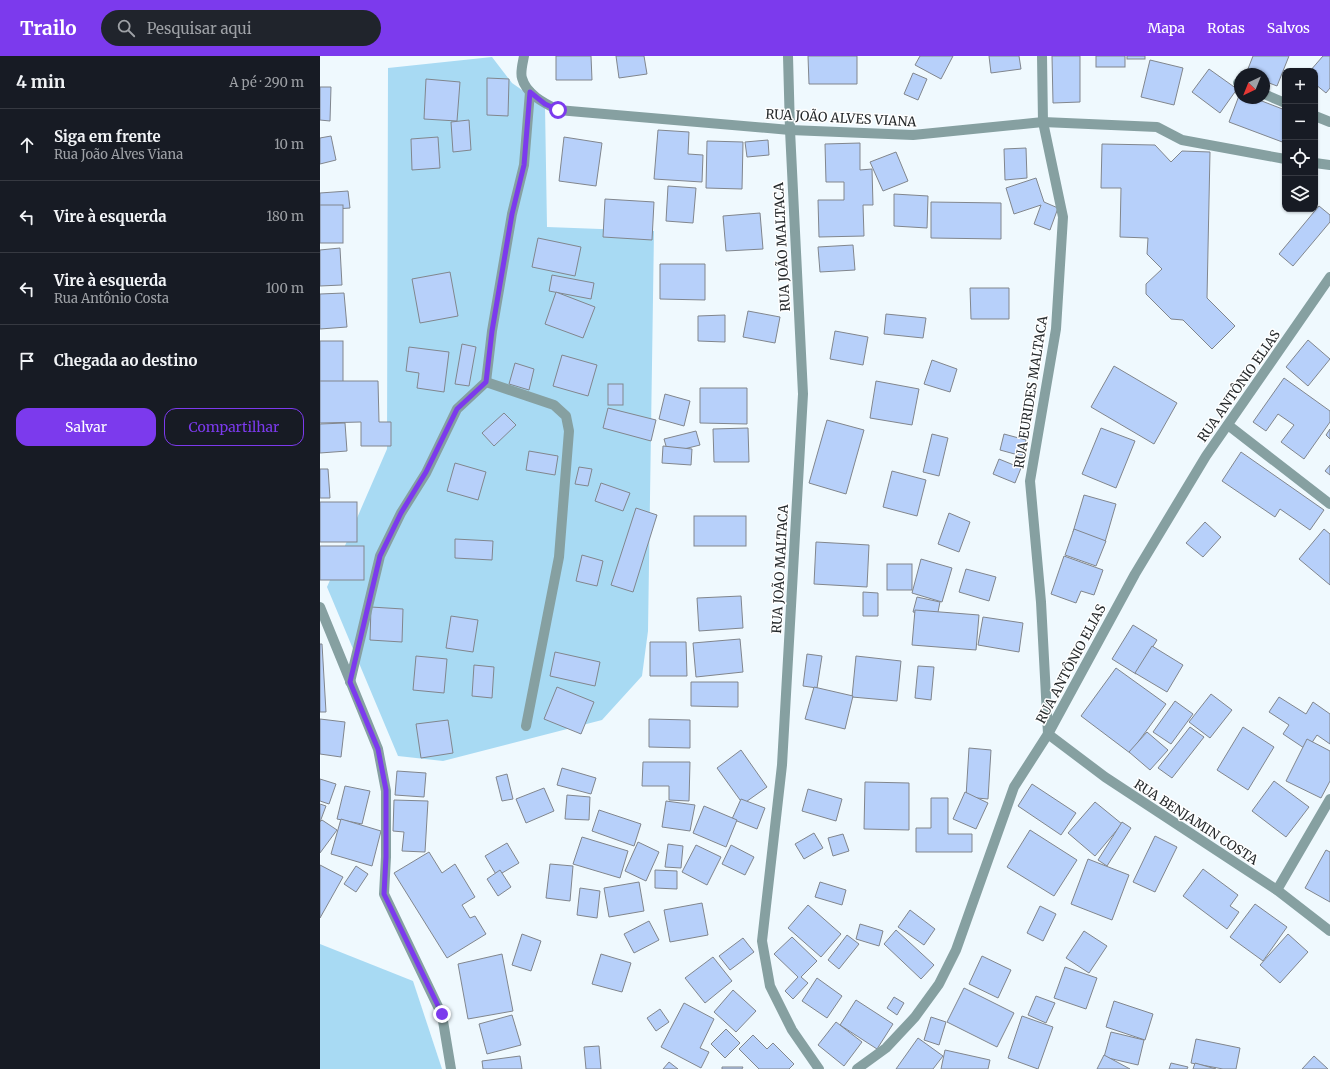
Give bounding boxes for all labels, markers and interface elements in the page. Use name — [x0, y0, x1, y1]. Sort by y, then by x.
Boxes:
search box — [101, 10, 381, 46]
text: Trailo — [20, 16, 77, 40]
icon: search — [115, 17, 137, 39]
text: Pesquisar aqui — [147, 19, 252, 38]
text: Mapa — [1148, 19, 1185, 37]
text: Rotas — [1207, 19, 1245, 37]
text: Salvos — [1267, 19, 1310, 37]
north arrow — [1234, 68, 1270, 104]
map controls — [1282, 68, 1318, 212]
button: + — [1282, 68, 1318, 104]
text: 4 min — [16, 71, 65, 93]
text: A pé · 290 m — [229, 74, 304, 91]
route start — [549, 101, 567, 119]
button: − — [1282, 104, 1318, 140]
street label: RUA JOÃO ALVES VIANA — [765, 106, 918, 130]
text: Siga em frente — [54, 127, 161, 146]
icon: ahead — [16, 134, 38, 156]
text: 10 m — [274, 136, 304, 153]
button: locate — [1282, 140, 1318, 176]
text: Rua João Alves Viana — [54, 146, 183, 163]
button: layers — [1282, 176, 1318, 212]
street label: RUA JOÃO MALTACA — [770, 181, 794, 312]
icon: left — [16, 206, 38, 228]
text: Vire à esquerda — [54, 207, 167, 226]
text: 180 m — [266, 208, 304, 225]
text: Vire à esquerda — [54, 271, 167, 290]
icon: left — [16, 278, 38, 300]
text: 100 m — [266, 280, 304, 297]
text: Rua Antônio Costa — [54, 290, 169, 307]
street label: RUA EURIDES MALTACA — [1011, 314, 1052, 470]
street label: RUA ANTÔNIO ELIAS — [1193, 326, 1284, 445]
icon: arrive — [16, 350, 38, 372]
text: Chegada ao destino — [54, 351, 197, 370]
button: Salvar — [16, 408, 156, 446]
button: Compartilhar — [164, 408, 304, 446]
street label: RUA JOÃO MALTACA — [768, 503, 792, 634]
street label: RUA ANTÔNIO ELIAS — [1031, 601, 1110, 727]
street label: RUA BENJAMIN COSTA — [1131, 776, 1262, 869]
route end — [433, 1005, 451, 1023]

